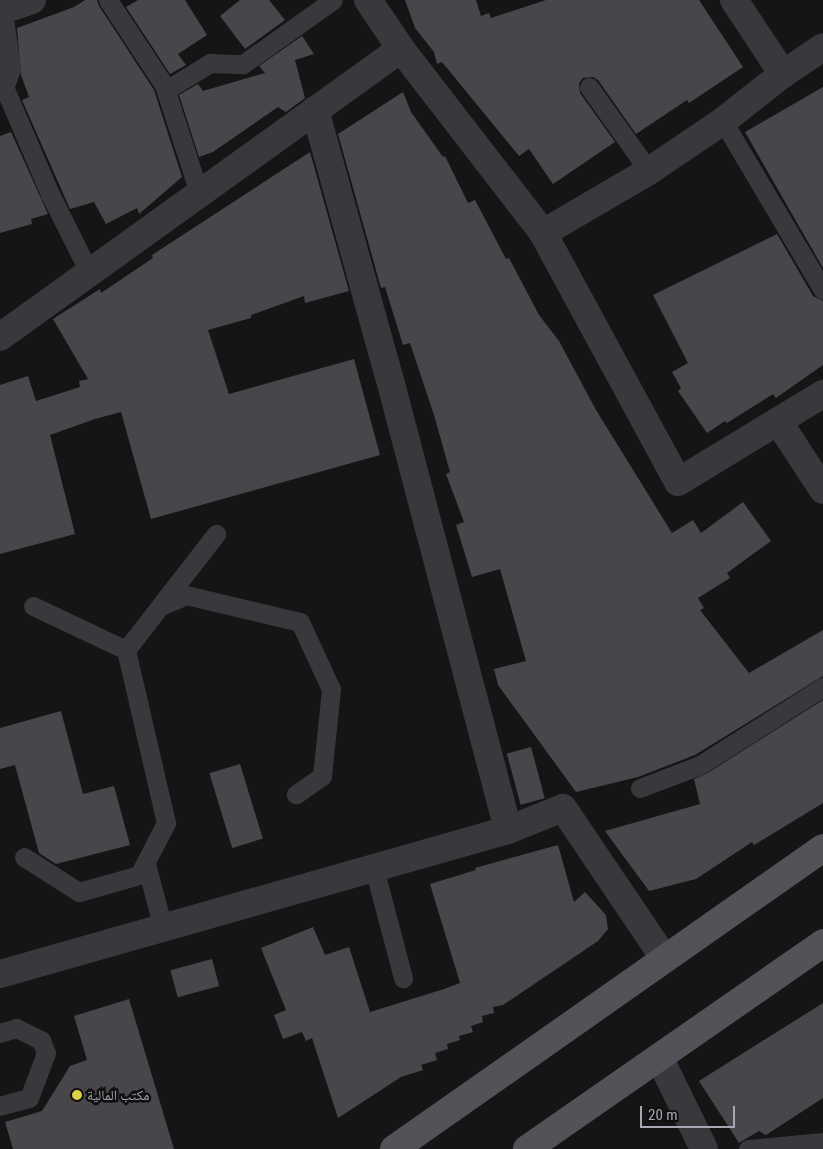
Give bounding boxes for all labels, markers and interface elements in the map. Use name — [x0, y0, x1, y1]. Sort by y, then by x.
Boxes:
place label: مكتب المالية — [87, 1087, 149, 1103]
marker: مكتب المالية — [71, 1089, 83, 1101]
scale bar — [643, 1096, 738, 1128]
text: 20 m — [648, 1106, 678, 1124]

